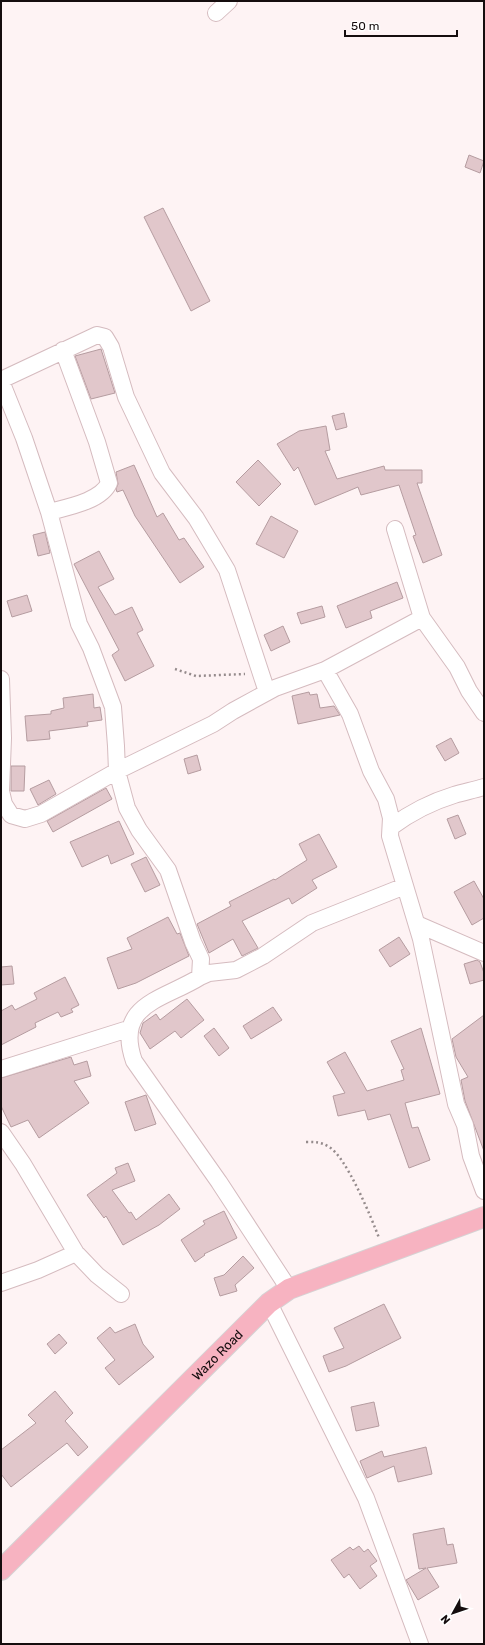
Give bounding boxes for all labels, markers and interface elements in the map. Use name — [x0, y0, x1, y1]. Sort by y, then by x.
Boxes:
scale bar — [345, 12, 457, 38]
text: 50 m — [351, 19, 379, 33]
street label: Wazo Road — [189, 1326, 246, 1383]
north arrow — [433, 1593, 473, 1633]
text: N — [438, 1612, 453, 1626]

